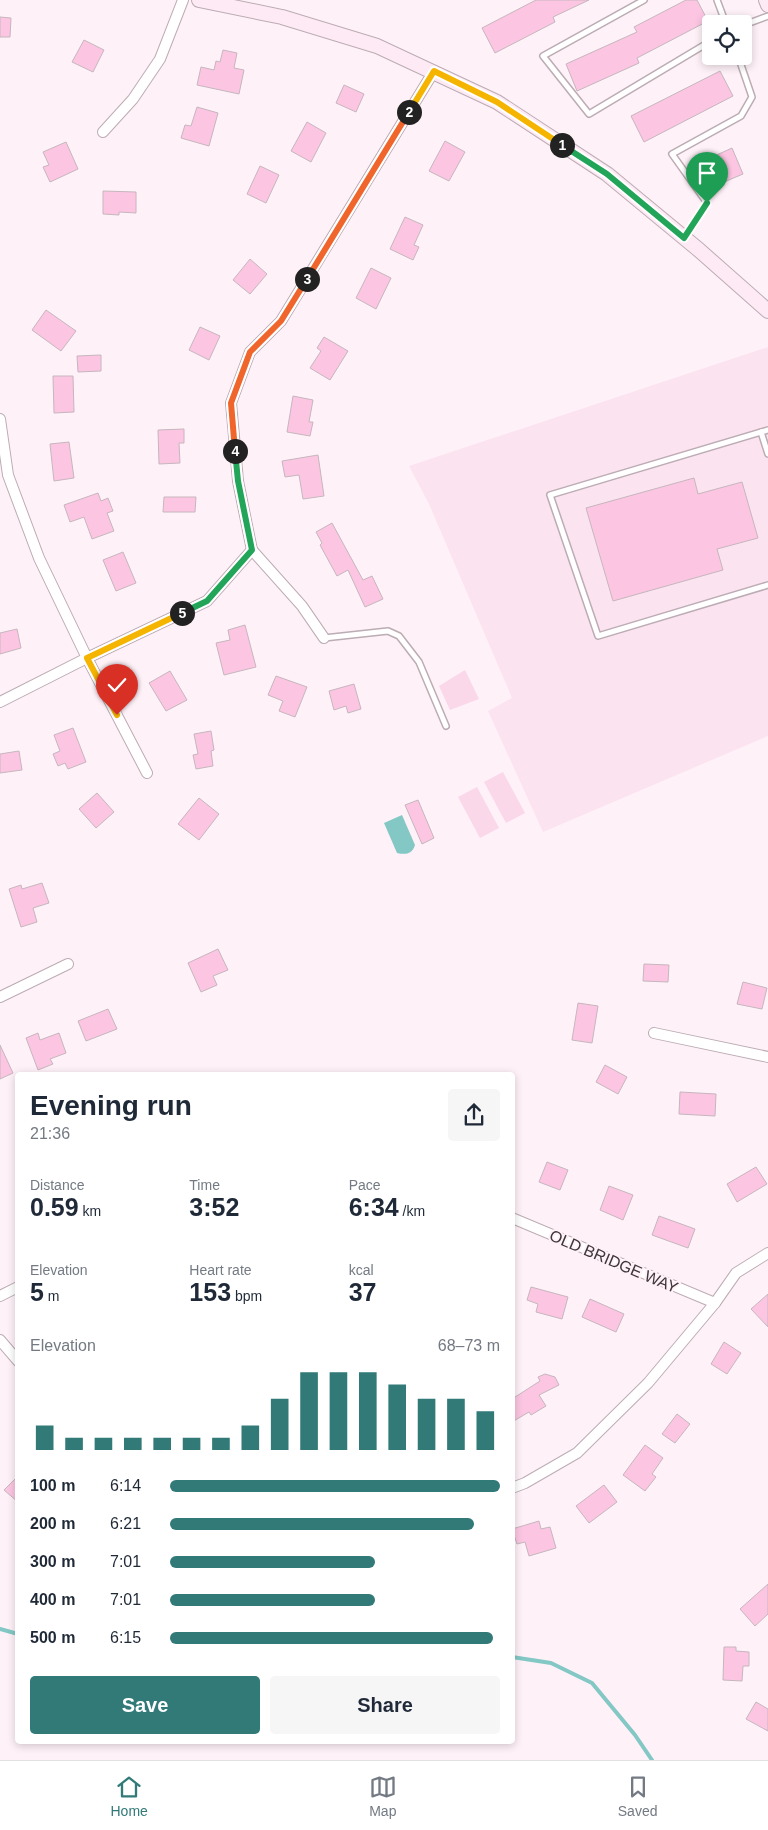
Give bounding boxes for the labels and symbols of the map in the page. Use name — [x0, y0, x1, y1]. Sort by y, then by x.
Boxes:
pin: 2 — [396, 100, 422, 124]
pin: 1 — [550, 132, 574, 158]
pin — [686, 152, 728, 203]
pin: 3 — [294, 266, 320, 292]
pin: 4 — [222, 438, 248, 464]
pin: 5 — [170, 600, 194, 626]
pin — [96, 664, 138, 715]
street label: OLD BRIDGE WAY — [547, 1227, 681, 1296]

